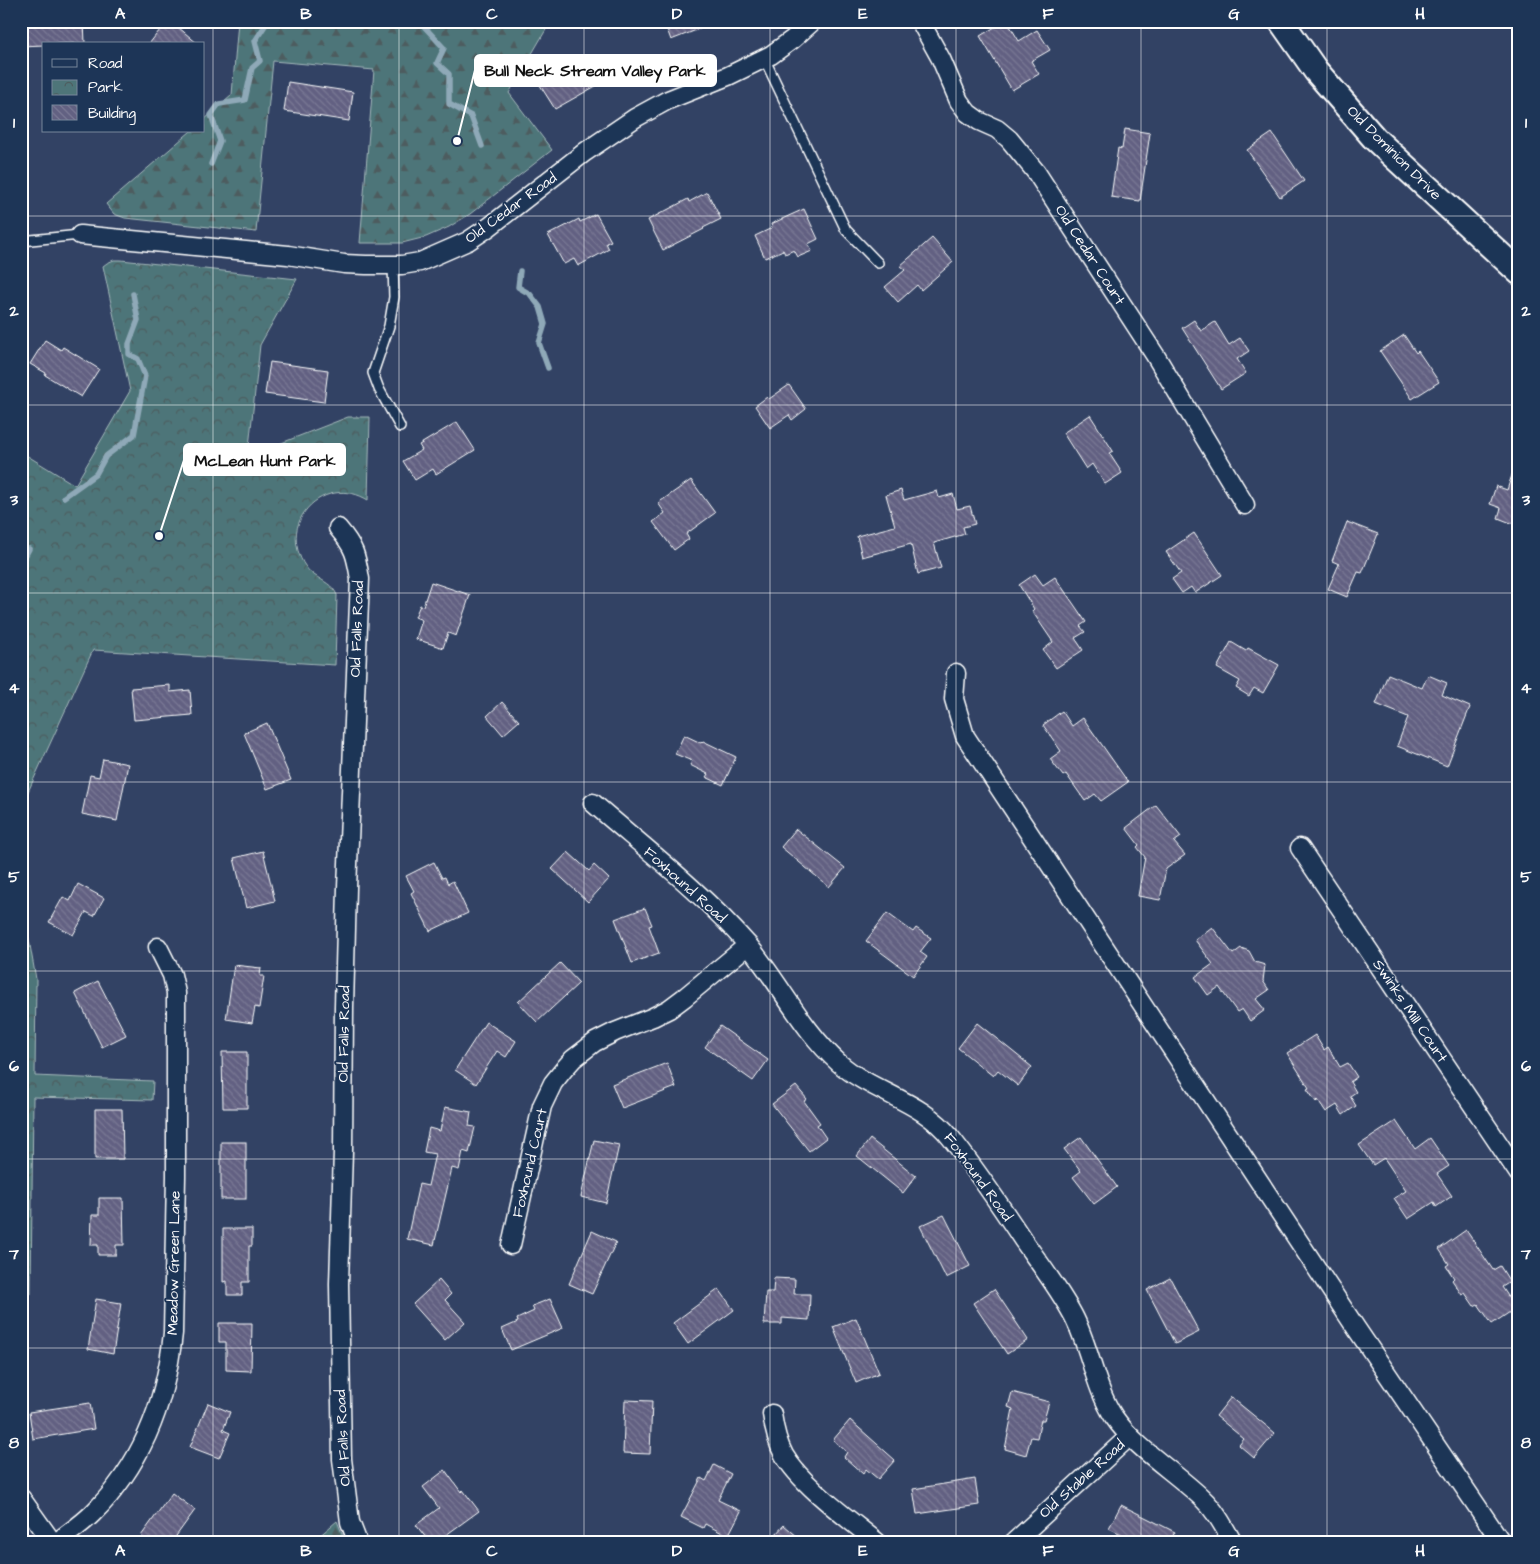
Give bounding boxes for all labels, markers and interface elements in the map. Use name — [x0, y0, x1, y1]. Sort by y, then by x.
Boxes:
text: A — [115, 3, 126, 25]
text: B — [300, 3, 312, 25]
text: C — [486, 3, 498, 25]
text: D — [672, 3, 683, 25]
text: E — [858, 3, 868, 25]
text: F — [1042, 3, 1054, 25]
text: G — [1228, 3, 1240, 25]
text: H — [1415, 3, 1425, 25]
legend — [42, 42, 205, 132]
text: Road — [88, 53, 123, 74]
callout: Bull Neck Stream Valley Park — [475, 55, 716, 86]
text: Bull Neck Stream Valley Park — [484, 60, 706, 83]
text: Park — [88, 77, 123, 98]
street label: Old Dominion Drive — [1342, 101, 1446, 205]
text: Building — [88, 103, 136, 125]
text: 1 — [13, 112, 16, 134]
text: 1 — [1525, 112, 1528, 134]
street label: Old Cedar Road — [461, 167, 561, 249]
street label: Old Cedar Court — [1050, 201, 1130, 309]
text: 2 — [8, 300, 19, 322]
text: 2 — [1520, 300, 1531, 322]
callout: McLean Hunt Park — [184, 444, 345, 475]
text: McLean Hunt Park — [194, 450, 336, 472]
text: 3 — [9, 489, 19, 511]
text: 3 — [1521, 489, 1531, 511]
street label: Old Falls Road — [345, 580, 369, 678]
text: 4 — [9, 677, 20, 699]
text: 4 — [1521, 677, 1532, 699]
street label: Foxhound Road — [639, 842, 731, 928]
text: 5 — [8, 866, 20, 888]
text: 5 — [1520, 866, 1532, 888]
street label: Swinks Mill Court — [1368, 955, 1452, 1067]
street label: Old Falls Road — [333, 985, 355, 1083]
text: 6 — [9, 1055, 19, 1077]
text: 6 — [1521, 1055, 1531, 1077]
street label: Foxhound Court — [507, 1106, 553, 1220]
street label: Foxhound Road — [939, 1128, 1018, 1226]
street label: Meadow Green Lane — [162, 1191, 186, 1335]
text: 7 — [8, 1243, 19, 1265]
text: 7 — [1520, 1243, 1531, 1265]
street label: Old Falls Road — [330, 1389, 356, 1487]
text: 8 — [9, 1432, 20, 1454]
text: 8 — [1521, 1432, 1532, 1454]
street label: Old Stable Road — [1035, 1435, 1130, 1523]
text: A — [115, 1540, 126, 1562]
text: B — [300, 1540, 312, 1562]
text: C — [486, 1540, 498, 1562]
text: D — [672, 1540, 683, 1562]
text: E — [858, 1540, 868, 1562]
text: F — [1042, 1540, 1054, 1562]
text: G — [1228, 1540, 1240, 1562]
text: H — [1415, 1540, 1425, 1562]

